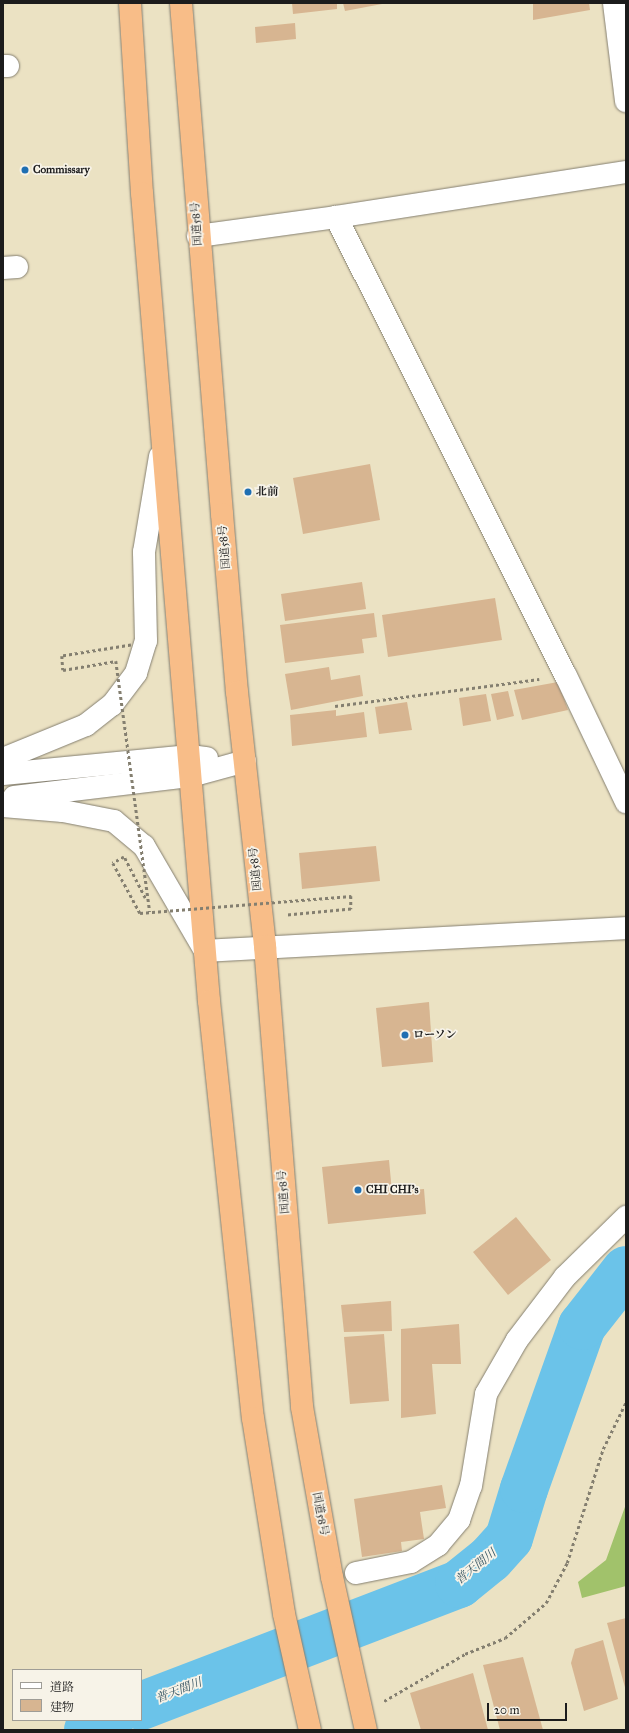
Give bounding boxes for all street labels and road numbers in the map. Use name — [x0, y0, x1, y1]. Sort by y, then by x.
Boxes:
street label: 国道58号 — [189, 202, 205, 246]
street label: 国道58号 — [217, 525, 233, 569]
street label: 国道58号 — [247, 846, 265, 892]
street label: 国道58号 — [276, 1170, 292, 1214]
street label: 国道58号 — [309, 1491, 331, 1537]

